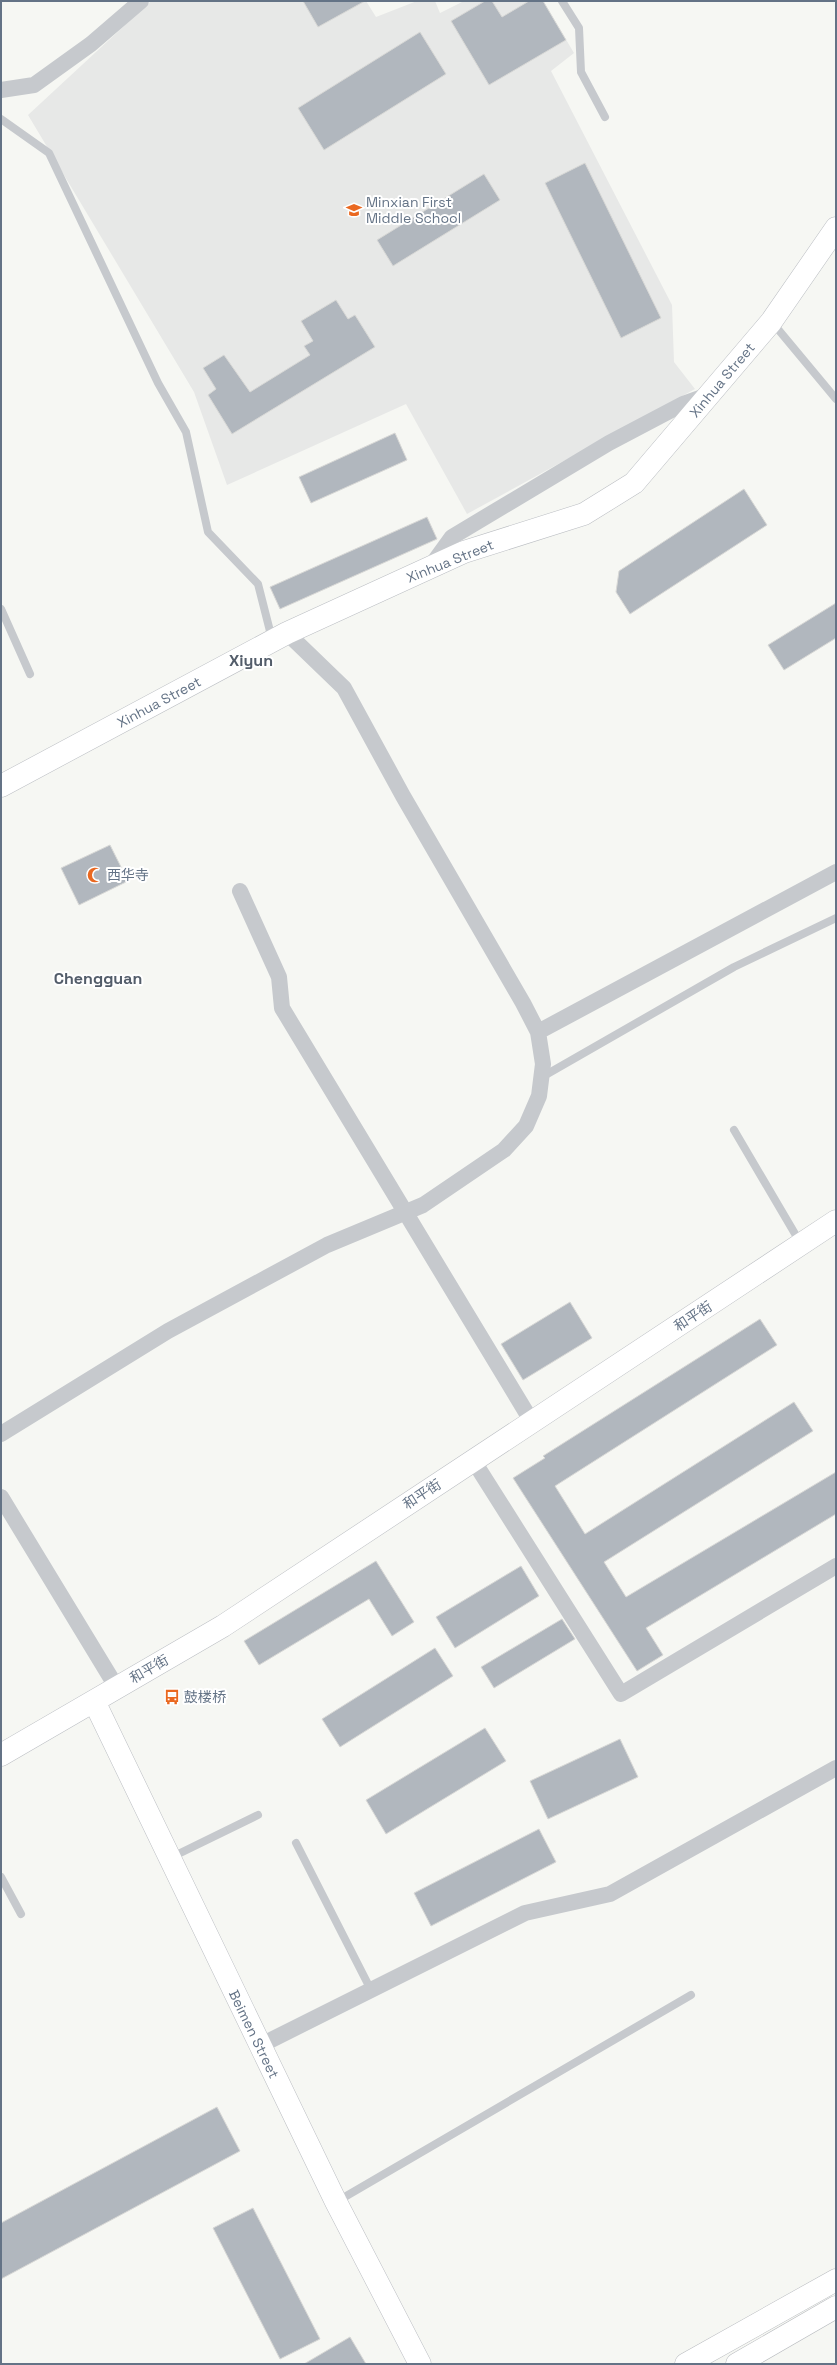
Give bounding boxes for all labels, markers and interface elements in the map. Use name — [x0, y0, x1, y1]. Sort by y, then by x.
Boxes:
place label: Minxian First Middle School — [366, 193, 461, 227]
school or university icon: Minxian First Middle School — [345, 201, 363, 219]
street label: Xinhua Street — [685, 339, 759, 421]
street label: Xinhua Street — [404, 535, 496, 587]
district label: Xiyun — [229, 650, 273, 671]
street label: Xinhua Street — [114, 672, 204, 732]
mosque icon: 西华寺 — [86, 866, 104, 884]
place label: 西华寺 — [107, 866, 149, 884]
district label: Chengguan — [54, 968, 142, 989]
street label: 和平街 — [670, 1297, 716, 1335]
street label: 和平街 — [399, 1475, 445, 1513]
street label: 和平街 — [126, 1651, 172, 1687]
bus stop icon: 鼓楼桥 — [163, 1688, 181, 1706]
place label: 鼓楼桥 — [184, 1688, 226, 1706]
street label: Beimen Street — [225, 1987, 283, 2081]

